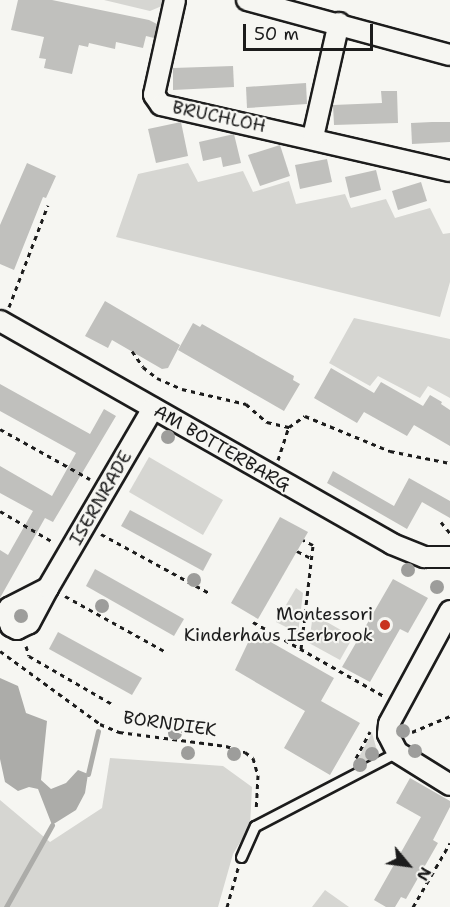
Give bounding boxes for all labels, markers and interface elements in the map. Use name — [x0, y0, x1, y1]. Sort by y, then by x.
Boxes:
scale bar — [246, 12, 376, 50]
text: 50 m — [254, 22, 299, 46]
street label: BRUCHLOH — [170, 97, 268, 137]
street label: AM BOTTERBARG — [150, 400, 294, 496]
street label: ISERNRADE — [65, 447, 137, 549]
place label: Montessori Kinderhaus Iserbrook — [184, 604, 373, 646]
marker: Montessori Kinderhaus Iserbrook — [378, 618, 392, 632]
street label: BORNDIEK — [122, 707, 218, 741]
north arrow — [378, 835, 438, 895]
text: N — [412, 863, 436, 885]

